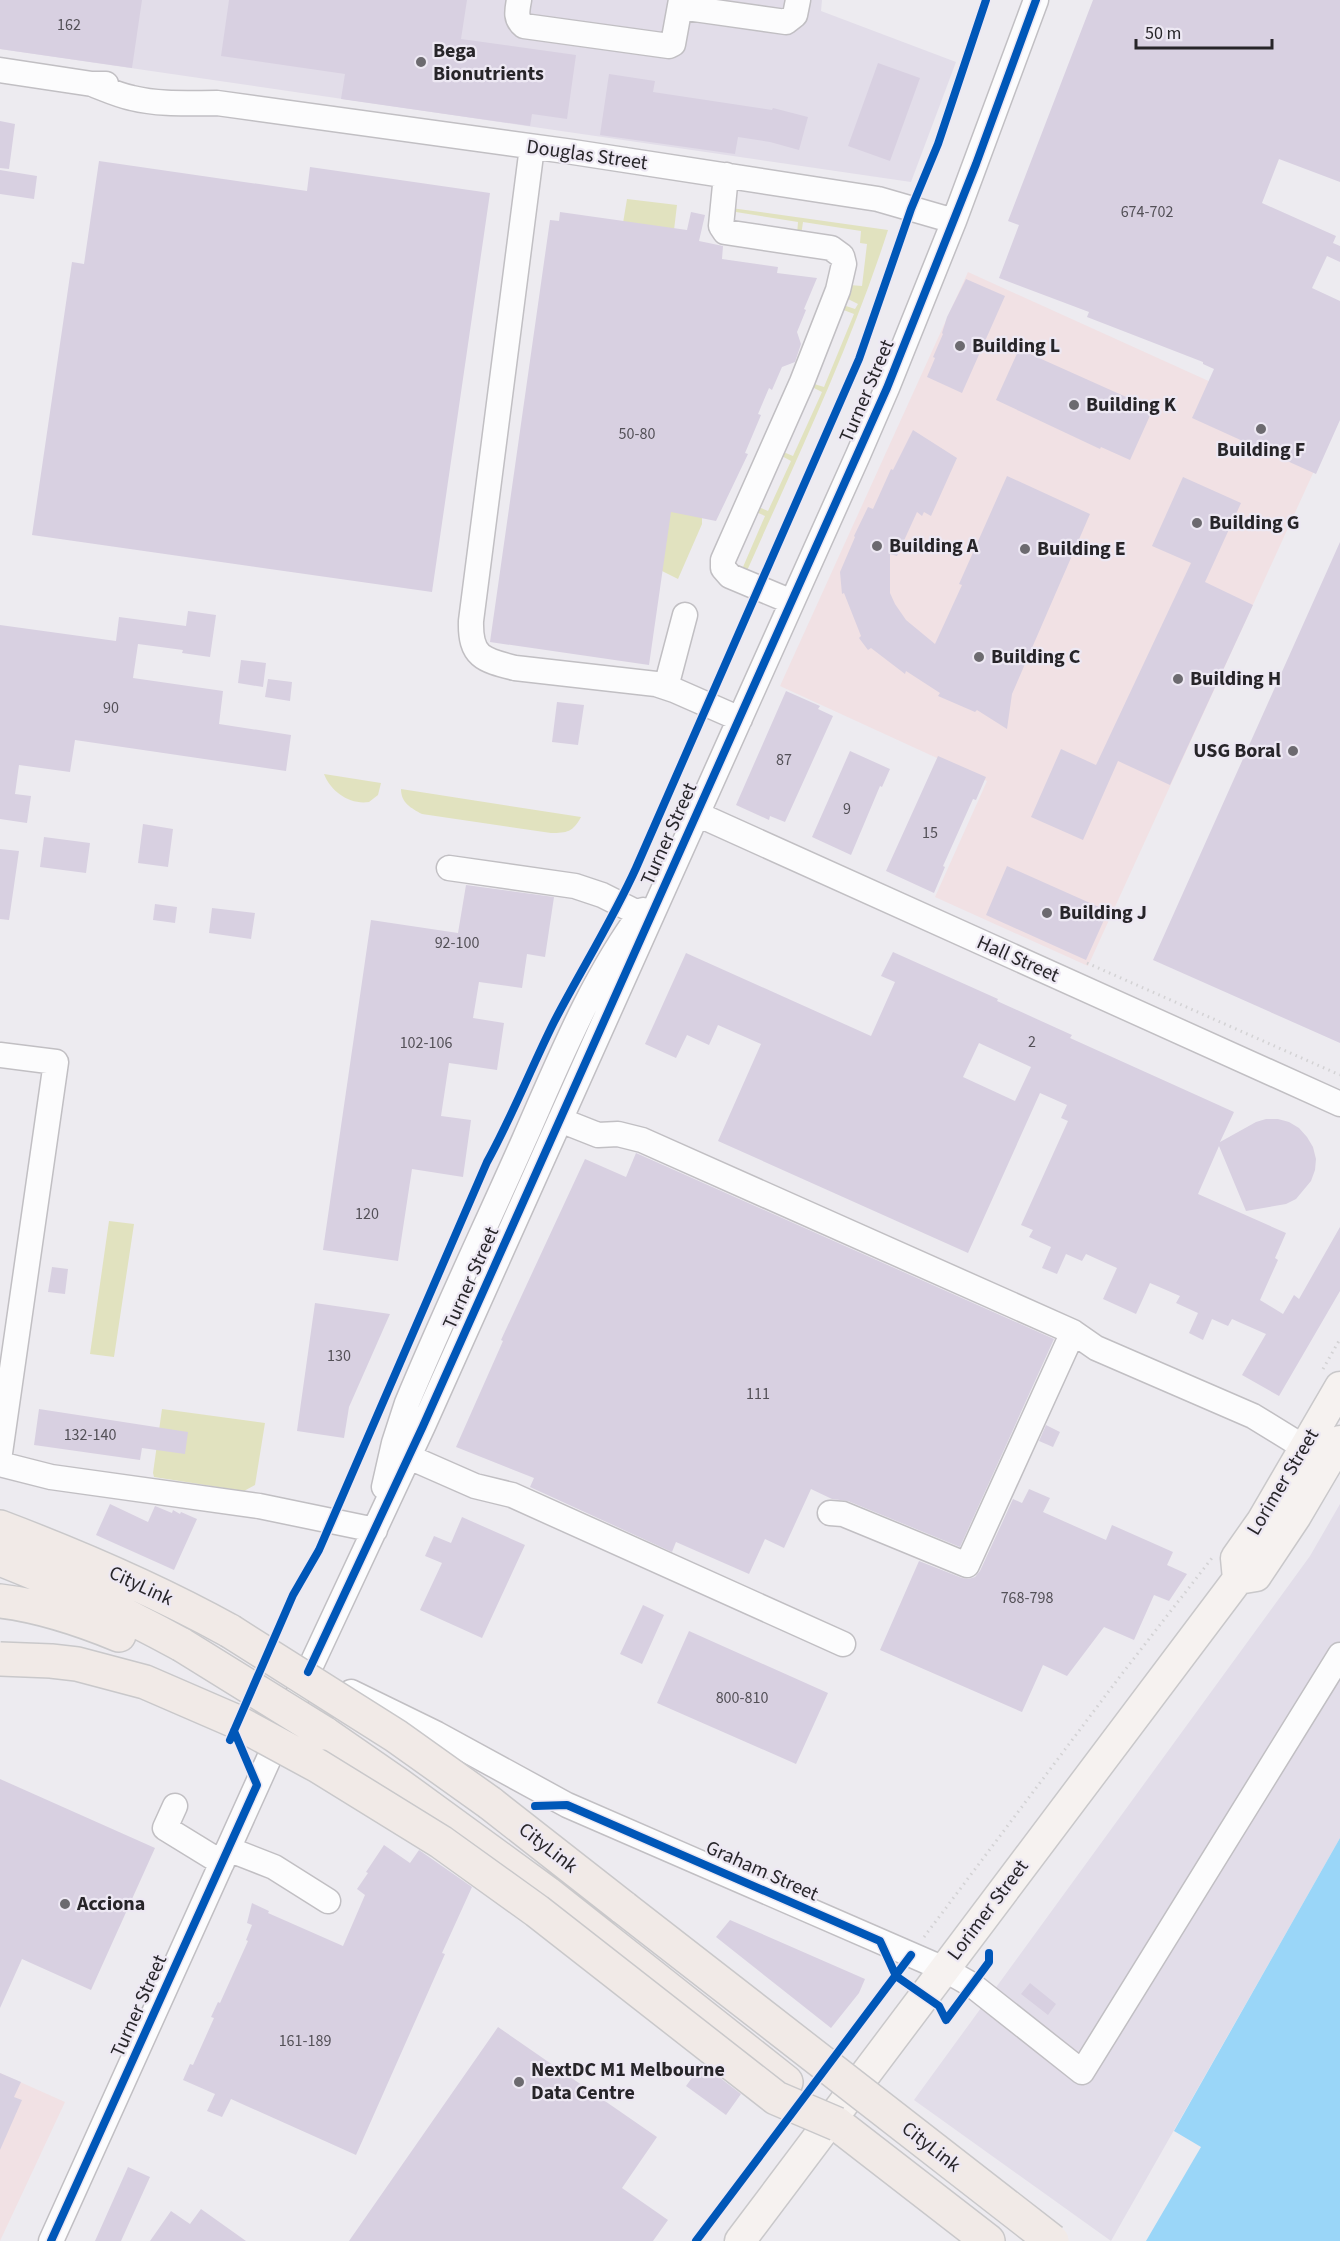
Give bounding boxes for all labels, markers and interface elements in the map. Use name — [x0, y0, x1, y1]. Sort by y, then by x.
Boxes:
scale bar — [1136, 12, 1272, 50]
house number: 162 — [57, 14, 81, 36]
text: 50 m — [1145, 21, 1181, 46]
place label: Bega Bionutrients — [433, 37, 544, 88]
marker: Bega Bionutrients — [414, 55, 428, 69]
street label: Douglas Street — [525, 133, 649, 177]
house number: 674-702 — [1121, 201, 1173, 223]
place label: Building L — [972, 332, 1060, 360]
street label: Turner Street — [833, 335, 901, 447]
marker: Building L — [953, 339, 967, 353]
place label: Building K — [1086, 391, 1177, 419]
marker: Building K — [1067, 398, 1081, 412]
marker: Building F — [1254, 422, 1268, 436]
house number: 50-80 — [619, 423, 655, 445]
place label: Building F — [1217, 436, 1305, 464]
place label: Building G — [1209, 509, 1300, 537]
marker: Building G — [1190, 516, 1204, 530]
place label: Building A — [889, 532, 979, 560]
place label: Building E — [1037, 535, 1126, 563]
marker: Building A — [870, 539, 884, 553]
marker: Building E — [1018, 542, 1032, 556]
place label: Building C — [991, 643, 1081, 671]
marker: Building C — [972, 650, 986, 664]
place label: Building H — [1190, 665, 1281, 693]
marker: Building H — [1171, 672, 1185, 686]
house number: 90 — [103, 697, 119, 719]
place label: USG Boral — [1193, 737, 1281, 765]
marker: USG Boral — [1286, 744, 1300, 758]
house number: 87 — [776, 749, 792, 771]
street label: Turner Street — [634, 778, 704, 890]
house number: 9 — [843, 798, 851, 820]
house number: 15 — [922, 822, 938, 844]
place label: Building J — [1059, 899, 1147, 927]
marker: Building J — [1040, 906, 1054, 920]
street label: Hall Street — [972, 928, 1064, 990]
house number: 92-100 — [435, 932, 479, 954]
house number: 2 — [1028, 1031, 1036, 1053]
house number: 102-106 — [400, 1032, 452, 1054]
house number: 120 — [355, 1203, 379, 1225]
street label: Turner Street — [436, 1222, 506, 1334]
house number: 130 — [327, 1345, 351, 1367]
house number: 111 — [746, 1383, 770, 1405]
street label: Lorimer Street — [1240, 1423, 1326, 1541]
house number: 132-140 — [64, 1424, 116, 1446]
street label: CityLink — [104, 1559, 178, 1613]
house number: 768-798 — [1001, 1587, 1053, 1609]
house number: 800-810 — [716, 1687, 768, 1709]
street label: CityLink — [513, 1816, 583, 1880]
street label: Graham Street — [701, 1834, 823, 1908]
street label: Lorimer Street — [941, 1854, 1035, 1966]
place label: Acciona — [76, 1890, 145, 1918]
marker: Acciona — [58, 1897, 72, 1911]
street label: Turner Street — [104, 1950, 174, 2062]
house number: 161-189 — [279, 2030, 331, 2052]
place label: NextDC M1 Melbourne Data Centre — [531, 2056, 725, 2107]
marker: NextDC M1 Melbourne Data Centre — [512, 2075, 526, 2089]
street label: CityLink — [896, 2115, 966, 2179]

